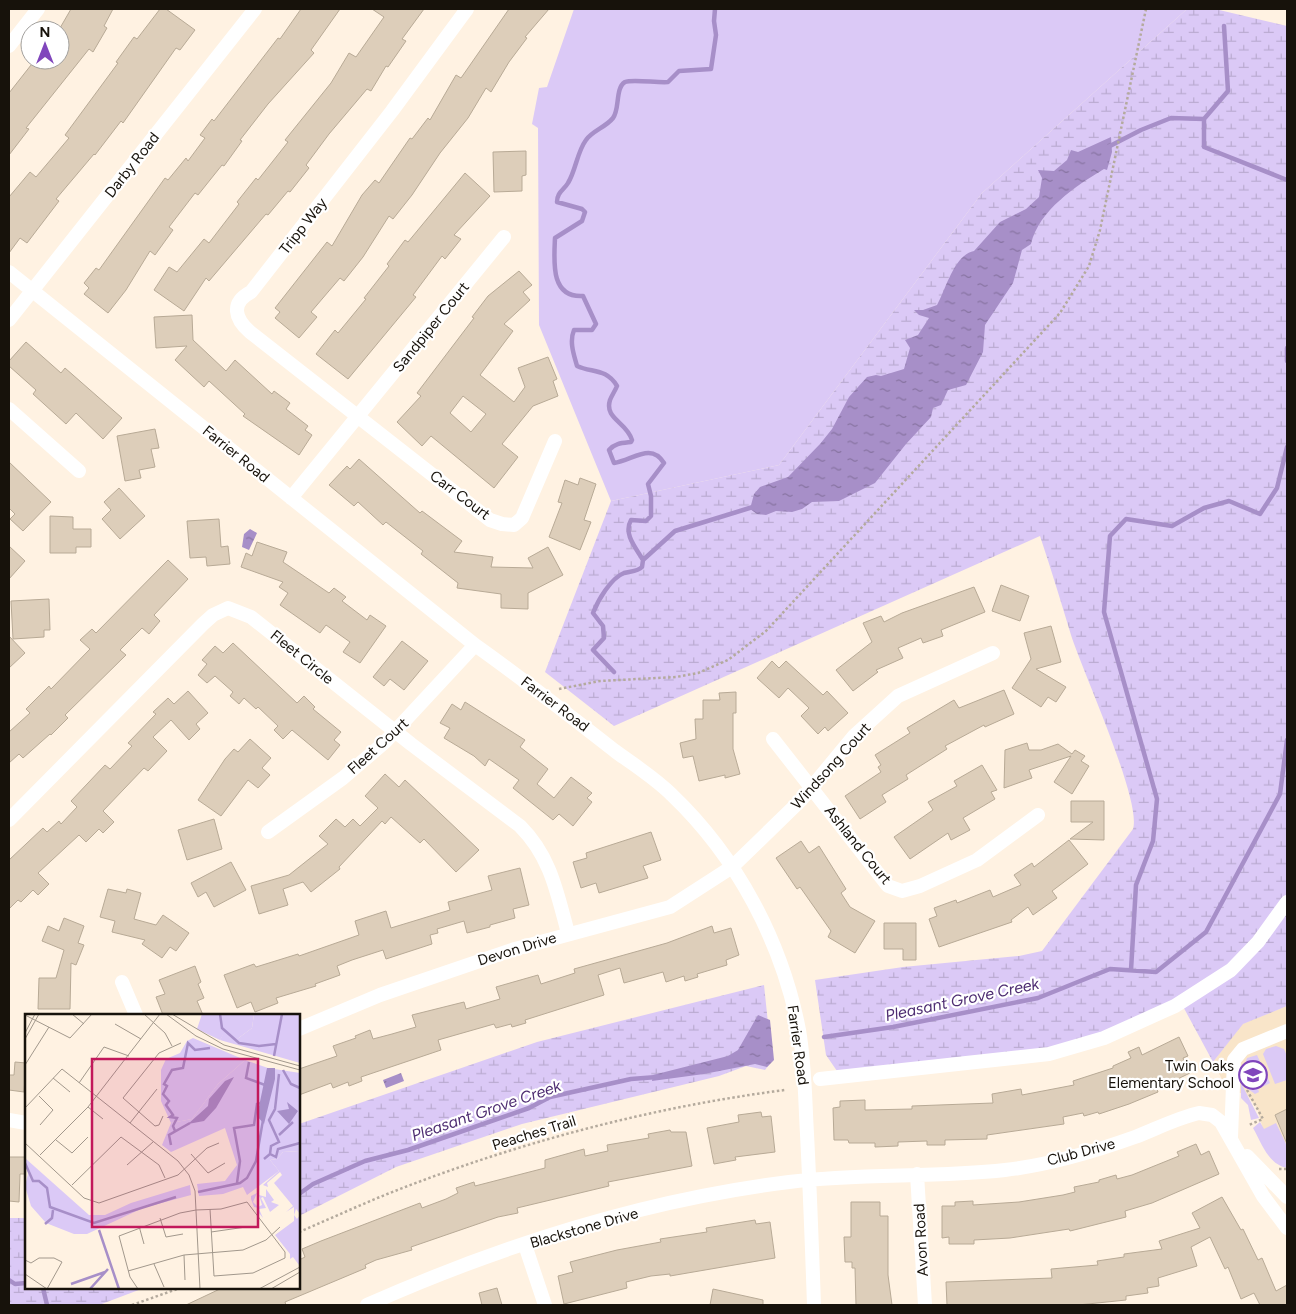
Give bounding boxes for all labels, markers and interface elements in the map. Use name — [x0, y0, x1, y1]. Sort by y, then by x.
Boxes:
north arrow — [20, 20, 70, 70]
text: N — [40, 24, 50, 41]
street label: Darby Road — [101, 129, 163, 201]
street label: Tripp Way — [275, 194, 331, 258]
street label: Sandpiper Court — [389, 278, 473, 376]
street label: Farrier Road — [199, 422, 273, 486]
street label: Carr Court — [426, 466, 494, 524]
street label: Fleet Circle — [267, 626, 337, 688]
street label: Farrier Road — [517, 672, 593, 736]
street label: Fleet Court — [344, 714, 412, 778]
street label: Windsong Court — [787, 719, 875, 813]
street label: Ashland Court — [821, 802, 895, 888]
street label: Devon Drive — [475, 928, 559, 970]
water label: Pleasant Grove Creek — [883, 974, 1042, 1025]
street label: Farrier Road — [783, 1004, 813, 1086]
inset map — [25, 1014, 300, 1289]
place label: Twin Oaks Elementary School — [1108, 1057, 1234, 1092]
school or university icon: Twin Oaks Elementary School — [1238, 1060, 1268, 1090]
water label: Pleasant Grove Creek — [409, 1076, 565, 1145]
street label: Peaches Trail — [490, 1112, 578, 1154]
street label: Club Drive — [1045, 1134, 1117, 1170]
street label: Avon Road — [910, 1203, 932, 1277]
street label: Blackstone Drive — [528, 1204, 640, 1252]

